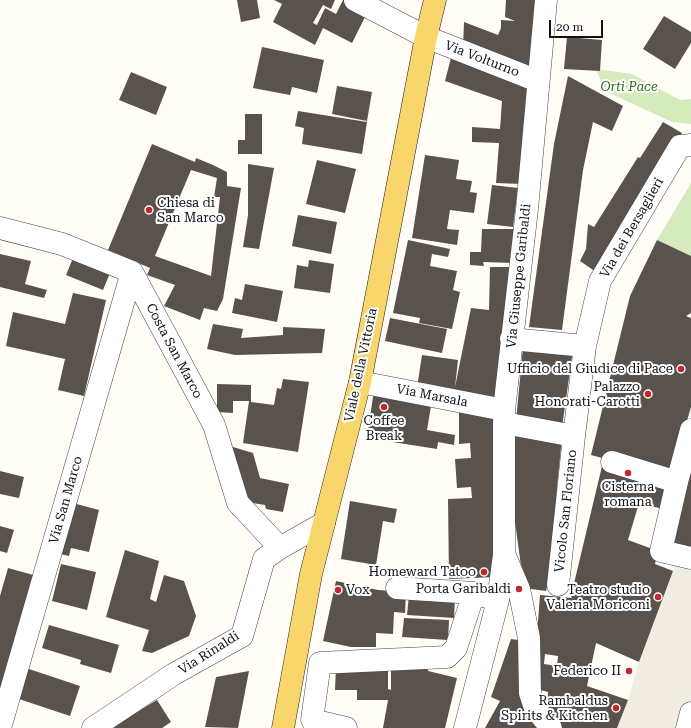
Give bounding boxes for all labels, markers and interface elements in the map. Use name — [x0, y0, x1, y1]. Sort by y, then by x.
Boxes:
scale bar — [551, 12, 605, 38]
text: 20 m — [556, 20, 583, 34]
street label: Via Volturno — [443, 38, 521, 80]
park label: Orti Pace — [600, 79, 658, 95]
street label: Via dei Bersaglieri — [597, 175, 667, 281]
place label: Chiesa di San Marco — [157, 195, 224, 226]
street label: Via Giuseppe Garibaldi — [504, 203, 534, 349]
marker: Chiesa di San Marco — [144, 205, 154, 215]
street label: Costa San Marco — [142, 301, 206, 401]
street label: Viale della Vittoria — [341, 307, 381, 423]
place label: Ufficio del Giudice di Pace — [507, 361, 673, 377]
marker: Ufficio del Giudice di Pace — [676, 364, 686, 374]
place label: Palazzo Honorati-Carotti — [535, 379, 640, 410]
street label: Via Marsala — [395, 381, 469, 411]
marker: Palazzo Honorati-Carotti — [643, 389, 653, 399]
marker: Coffee Break — [379, 402, 389, 412]
place label: Coffee Break — [364, 413, 404, 444]
street label: Vicolo San Floriano — [552, 449, 580, 573]
street label: Via San Marco — [46, 454, 86, 546]
marker: Cisterna romana — [623, 468, 633, 478]
place label: Cisterna romana — [602, 479, 654, 510]
place label: Homeward Tatoo — [369, 564, 476, 580]
marker: Homeward Tatoo — [479, 567, 489, 577]
place label: Porta Garibaldi — [416, 581, 511, 597]
place label: Vox — [346, 582, 370, 598]
place label: Teatro studio Valeria Moriconi — [546, 582, 650, 613]
marker: Porta Garibaldi — [514, 584, 524, 594]
marker: Vox — [333, 585, 343, 595]
marker: Teatro studio Valeria Moriconi — [653, 592, 663, 602]
street label: Via Rinaldi — [176, 628, 242, 678]
place label: Federico II — [553, 663, 621, 679]
marker: Federico II — [624, 666, 634, 676]
place label: Rambaldus Spirits & Kitchen — [501, 693, 608, 724]
marker: Rambaldus Spirits & Kitchen — [611, 703, 621, 713]

